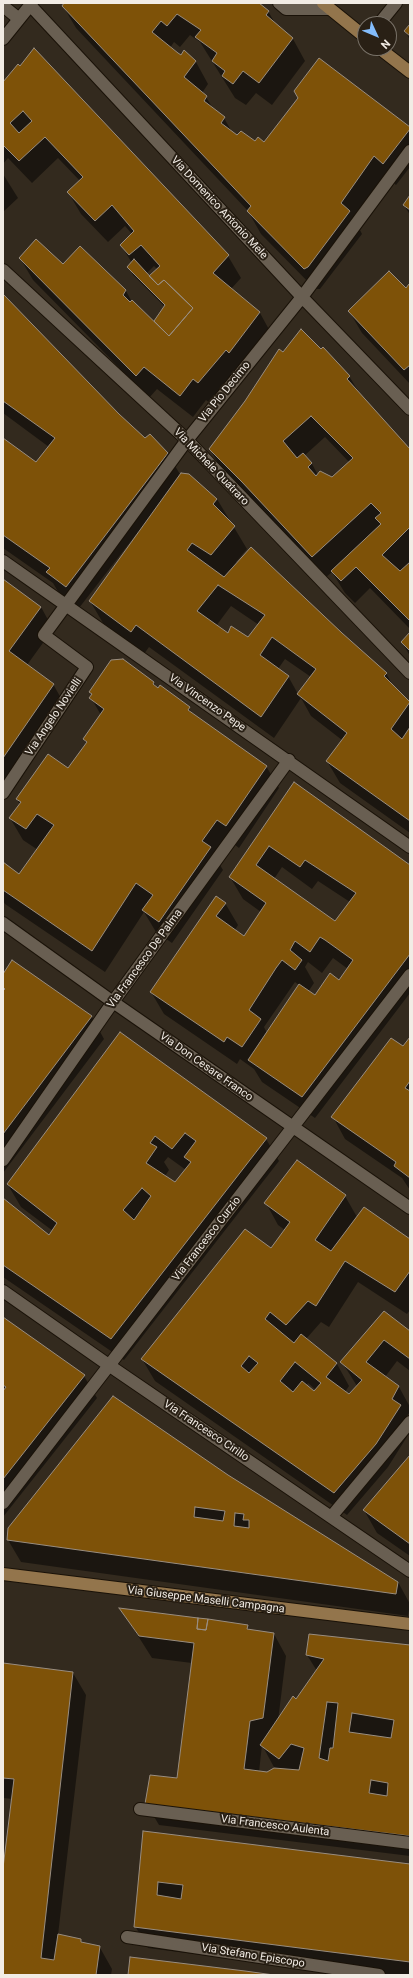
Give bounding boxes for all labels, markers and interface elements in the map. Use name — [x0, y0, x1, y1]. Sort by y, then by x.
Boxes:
north arrow — [357, 16, 397, 56]
text: N — [378, 37, 393, 51]
street label: Via Domenico Antonio Mele — [168, 154, 270, 262]
street label: Via Pio Decimo — [196, 359, 254, 425]
street label: Via Michele Quatraro — [171, 426, 251, 508]
street label: Via Vincenzo Pepe — [166, 672, 248, 734]
street label: Via Angelo Novielli — [23, 675, 85, 759]
street label: Via Francesco De Palma — [105, 907, 185, 1011]
street label: Via Don Cesare Franco — [157, 1030, 255, 1104]
street label: Via Francesco Curzio — [170, 1194, 244, 1284]
street label: Via Francesco Cirillo — [161, 1398, 251, 1464]
street label: Via Giuseppe Maselli Campagna — [127, 1584, 285, 1616]
street label: Via Francesco Aulenta — [220, 1813, 330, 1839]
street label: Via Stefano Episcopo — [200, 1941, 306, 1971]

